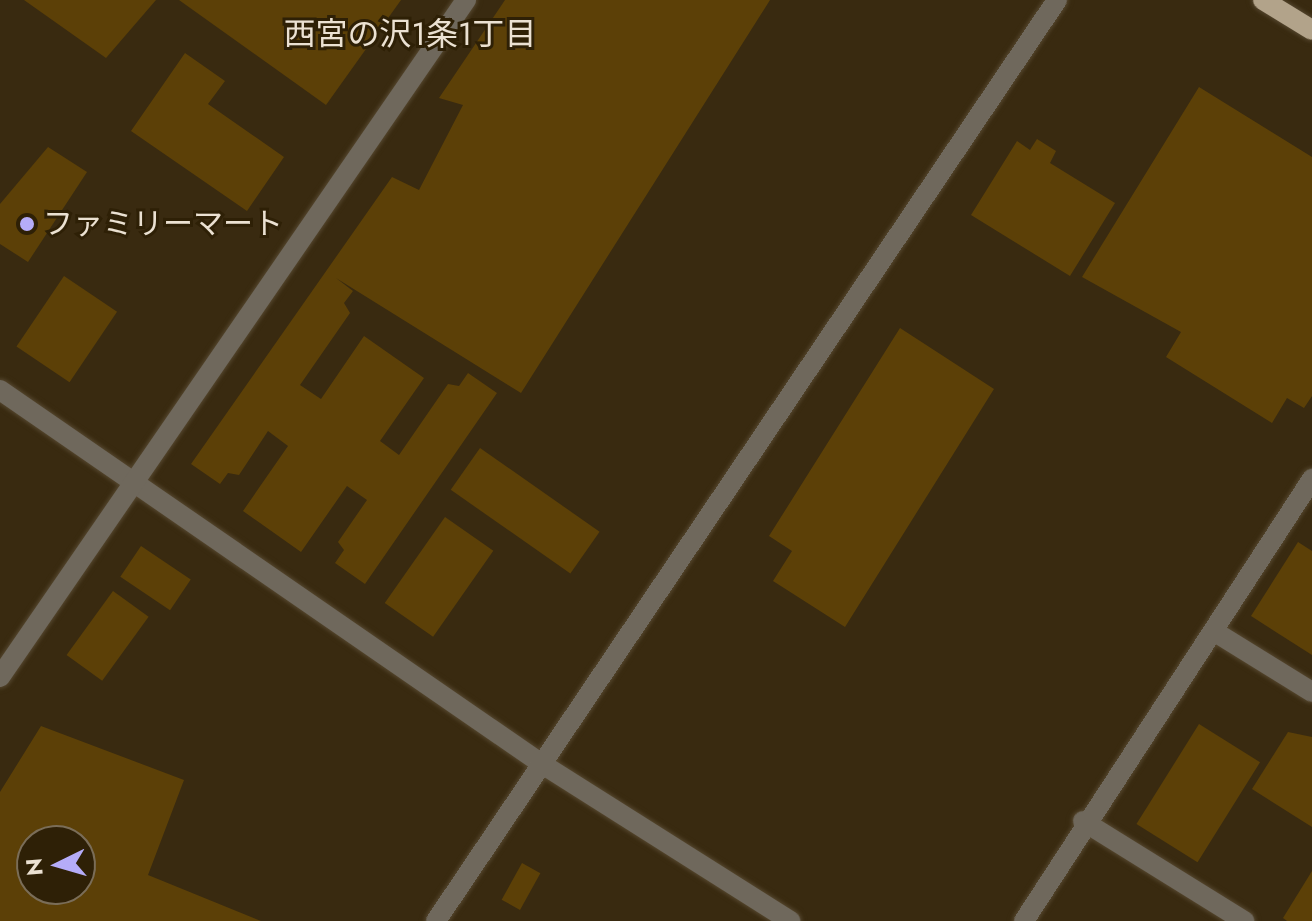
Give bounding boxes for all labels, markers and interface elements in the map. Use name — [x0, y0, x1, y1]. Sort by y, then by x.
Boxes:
district label: 西宮の沢1条1丁目 — [284, 15, 536, 53]
place label: ファミリーマート — [43, 206, 283, 242]
marker: ファミリーマート — [18, 215, 36, 233]
north arrow — [16, 825, 96, 905]
text: N — [17, 857, 51, 877]

